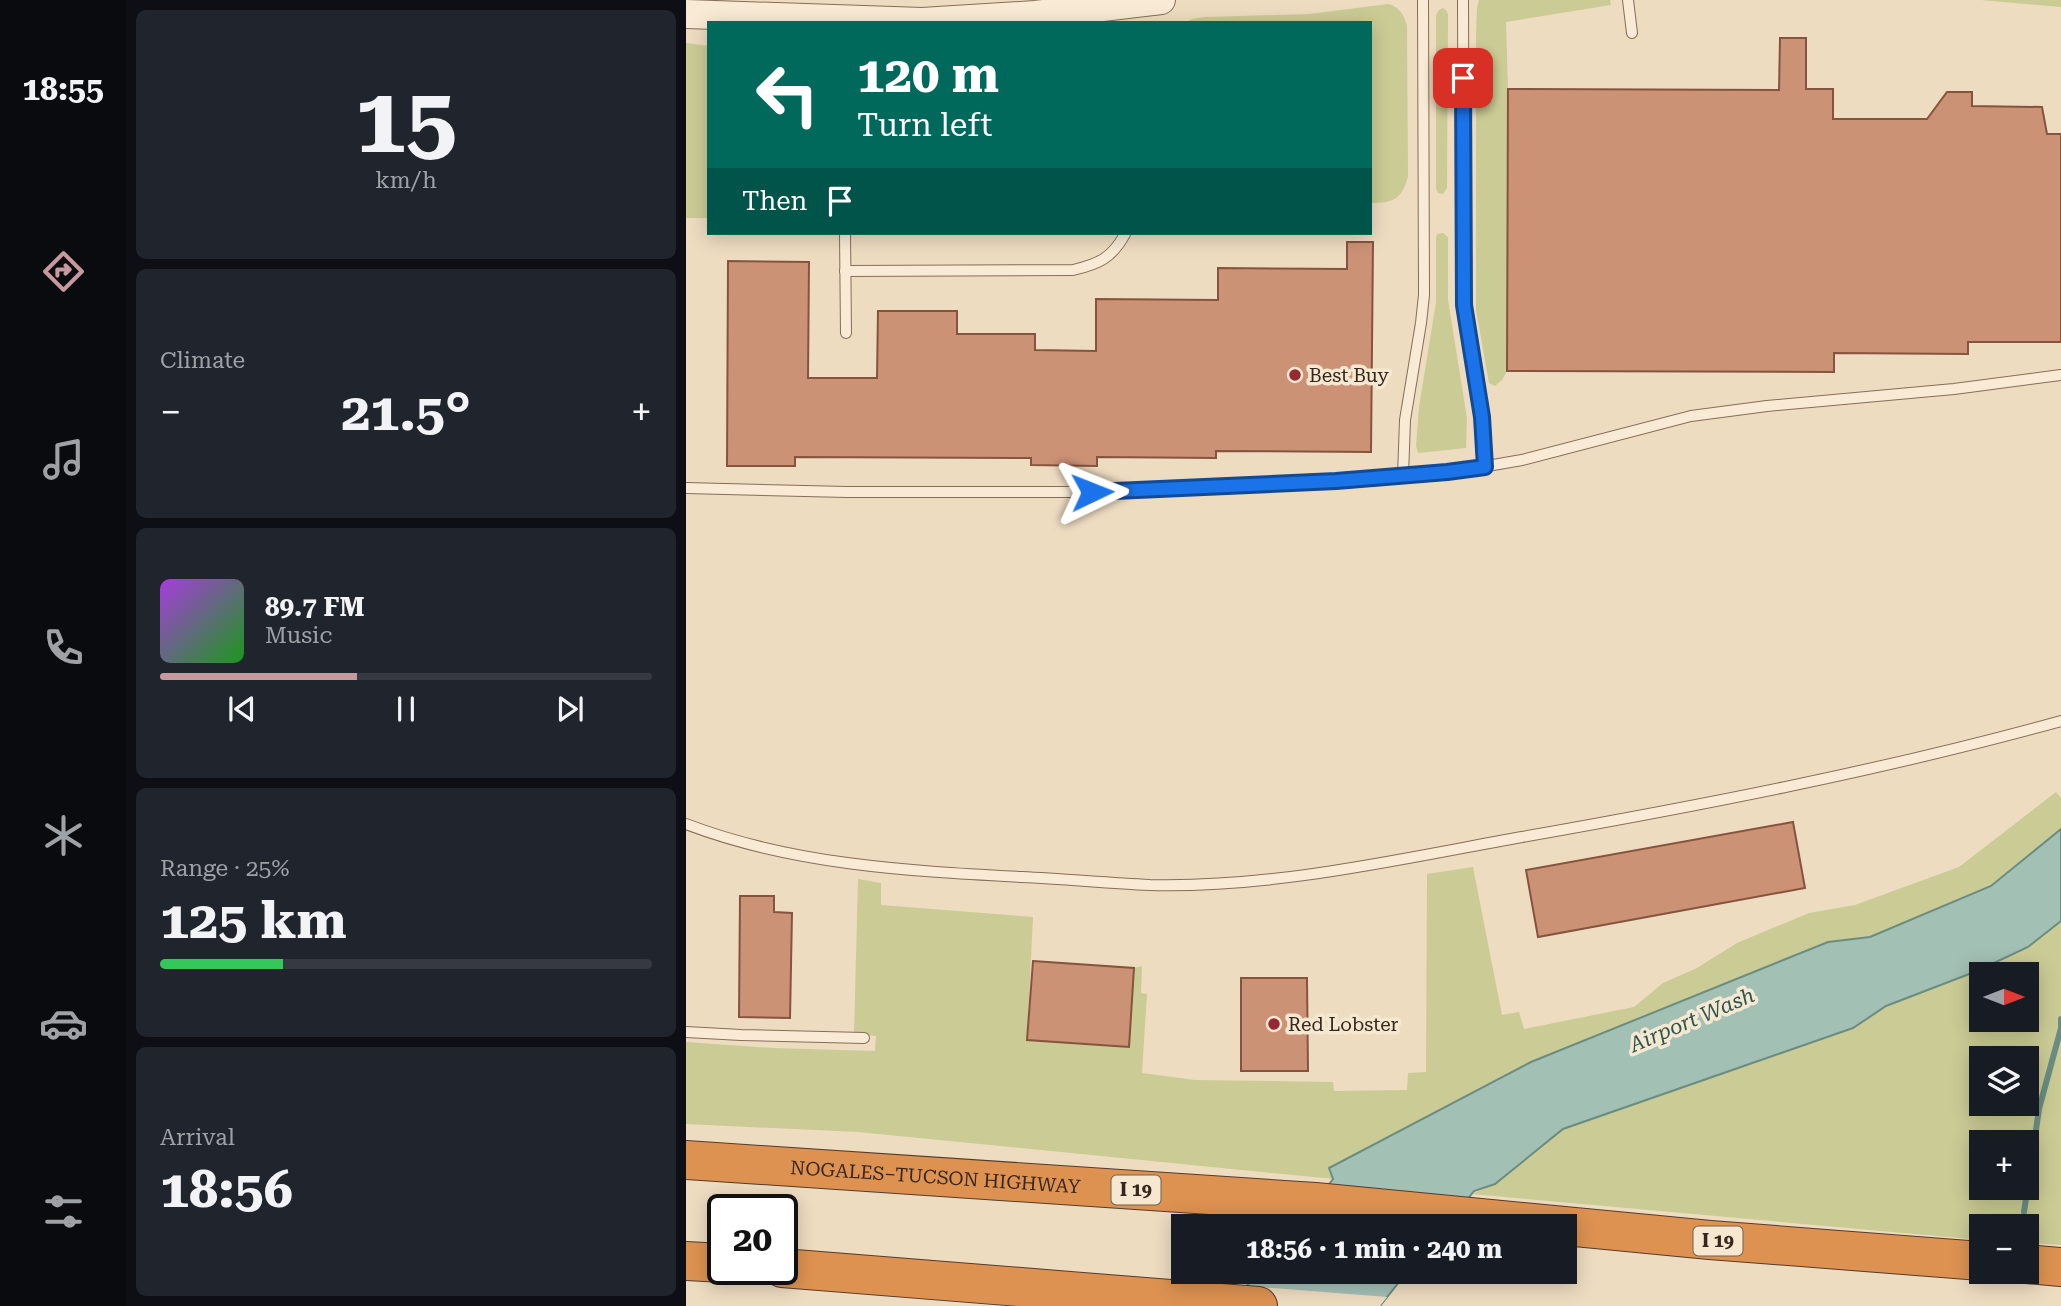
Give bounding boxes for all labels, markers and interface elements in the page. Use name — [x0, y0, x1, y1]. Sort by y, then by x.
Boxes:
text: 120 m — [857, 47, 999, 104]
pin — [1433, 48, 1493, 108]
icon: left — [742, 49, 833, 140]
icon: arrive — [1444, 59, 1482, 97]
text: 15 — [355, 68, 457, 174]
text: 18:55 — [22, 70, 104, 108]
text: Turn left — [857, 106, 992, 144]
text: km/h — [375, 167, 437, 194]
icon: arrive — [821, 182, 859, 220]
text: Then — [742, 186, 807, 216]
icon: directions — [39, 247, 88, 296]
text: Climate — [160, 347, 245, 374]
place label: Best Buy — [1309, 364, 1390, 387]
marker: Best Buy — [1287, 367, 1303, 383]
text: 21.5° — [341, 382, 471, 443]
text: − — [160, 390, 181, 434]
text: + — [631, 390, 652, 434]
icon: music — [39, 435, 88, 484]
position arrow — [1055, 455, 1129, 529]
text: 89.7 FM — [265, 592, 365, 622]
text: Music — [265, 622, 332, 649]
icon: phone — [39, 623, 88, 672]
icon: previous — [223, 690, 261, 728]
icon: pause — [387, 690, 425, 728]
icon: next — [551, 690, 589, 728]
icon: climate — [39, 811, 88, 860]
text: Range · 25% — [160, 855, 289, 882]
text: 125 km — [160, 890, 347, 951]
north arrow — [1969, 962, 2039, 1032]
map controls — [1969, 962, 2039, 1284]
water label: Airport Wash — [1624, 983, 1758, 1058]
icon: car — [39, 999, 88, 1048]
place label: Red Lobster — [1288, 1013, 1399, 1036]
marker: Red Lobster — [1266, 1016, 1282, 1032]
button: layers — [1969, 1046, 2039, 1116]
text: Arrival — [160, 1124, 235, 1151]
button: + — [1969, 1130, 2039, 1200]
street label: NOGALES–TUCSON HIGHWAY — [789, 1156, 1081, 1198]
text: 18:56 — [160, 1159, 293, 1220]
road number: I 19 — [1112, 1176, 1161, 1204]
icon: filters — [39, 1187, 88, 1236]
speed limit sign: 20 — [707, 1194, 798, 1285]
button: − — [1969, 1214, 2039, 1284]
road number: I 19 — [1693, 1226, 1742, 1256]
text: 18:56 · 1 min · 240 m — [1246, 1234, 1502, 1264]

